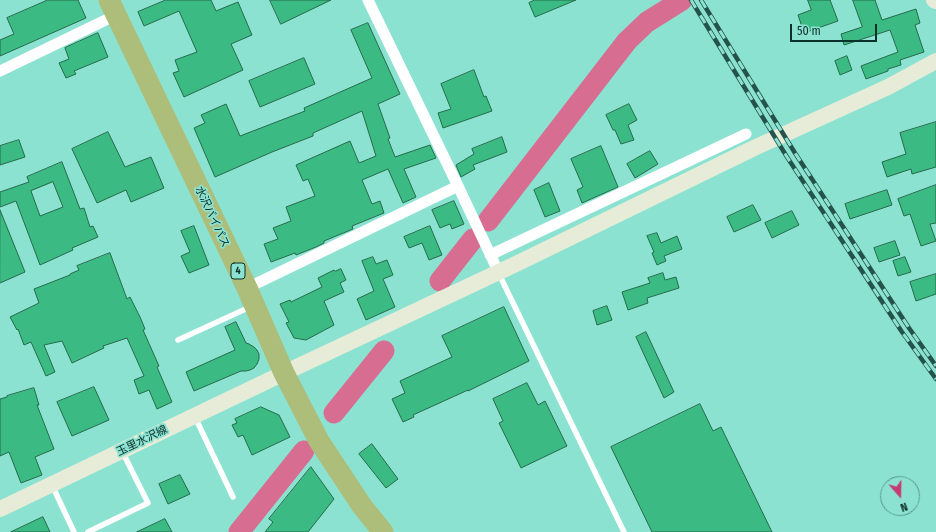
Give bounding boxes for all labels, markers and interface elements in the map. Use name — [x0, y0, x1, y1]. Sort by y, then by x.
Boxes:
scale bar — [792, 16, 879, 42]
text: 50 m — [797, 24, 821, 38]
street label: 水沢バイパス — [192, 184, 232, 250]
road number: 4 — [231, 263, 245, 279]
street label: 玉里水沢線 — [114, 423, 170, 459]
north arrow — [880, 476, 920, 516]
text: N — [899, 500, 909, 514]

